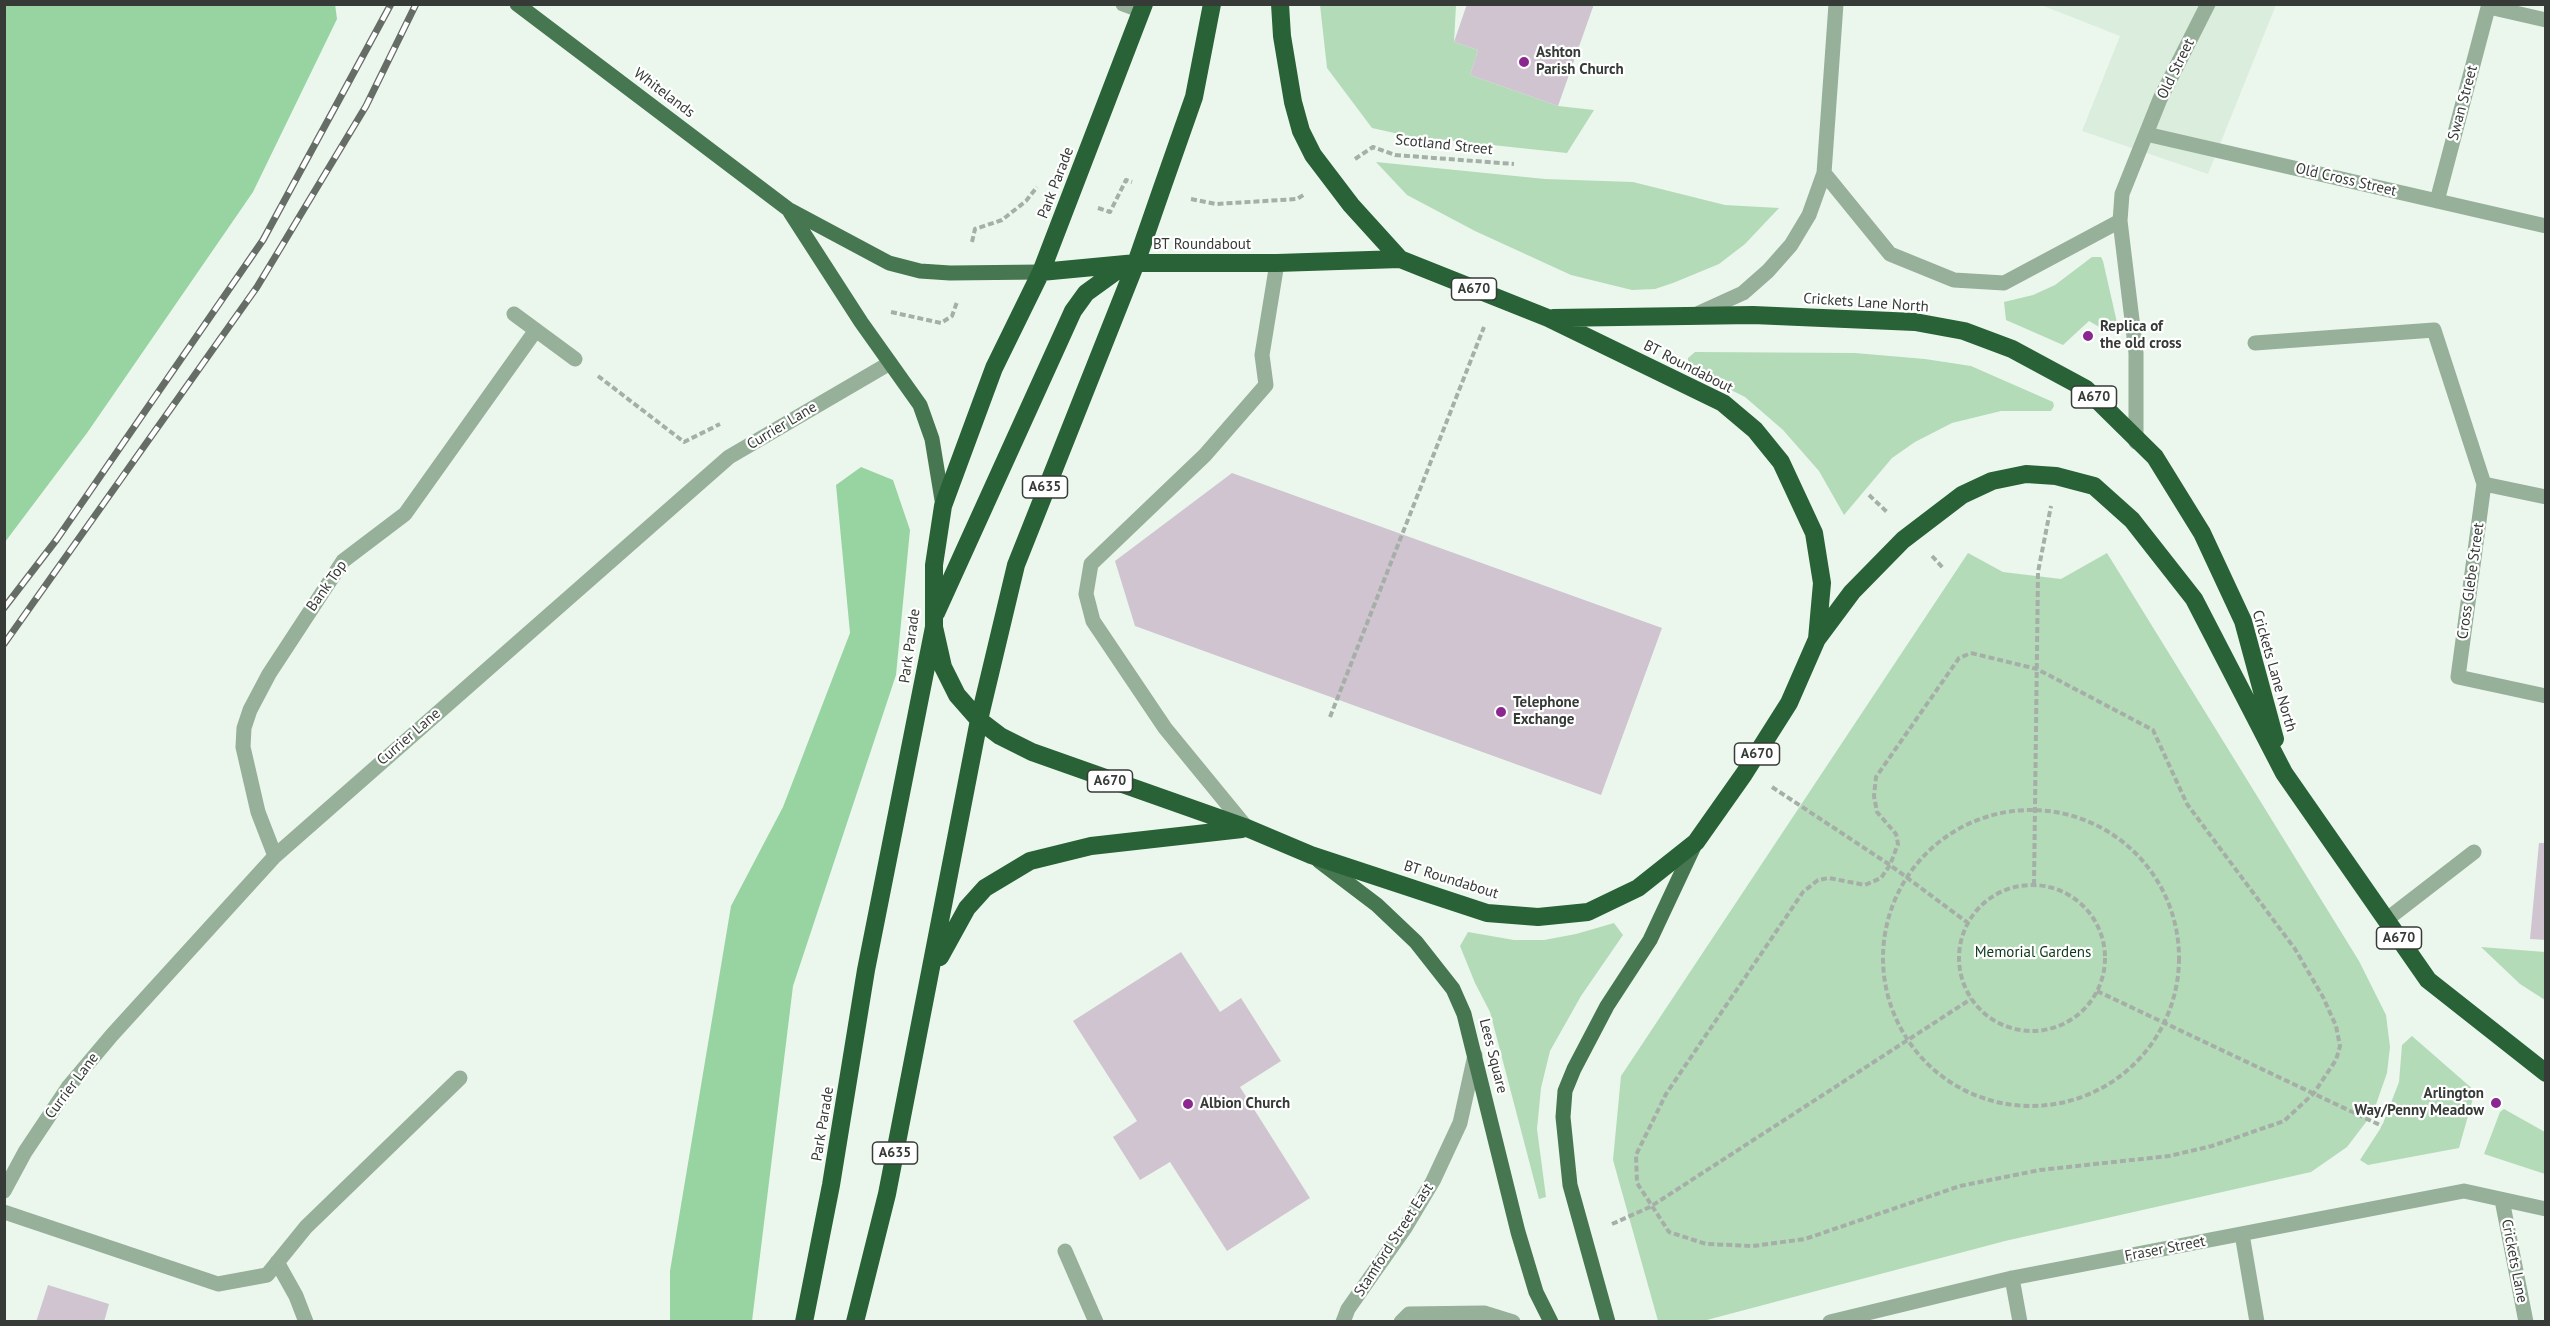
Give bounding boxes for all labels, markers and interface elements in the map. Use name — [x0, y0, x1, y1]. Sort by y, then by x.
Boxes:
street label: Old Street — [2154, 36, 2198, 102]
place label: Ashton Parish Church — [1536, 44, 1624, 79]
marker: Ashton Parish Church — [1517, 55, 1531, 69]
street label: Whitelands — [630, 64, 698, 122]
street label: Swan Street — [2444, 64, 2482, 142]
street label: Scotland Street — [1394, 131, 1494, 159]
street label: Park Parade — [1034, 145, 1078, 221]
street label: Old Cross Street — [2294, 160, 2398, 200]
street label: BT Roundabout — [1153, 236, 1251, 254]
road number: A670 — [1452, 278, 1496, 300]
street label: Crickets Lane North — [1803, 290, 1929, 316]
place label: Replica of the old cross — [2100, 318, 2182, 353]
marker: Replica of the old cross — [2081, 329, 2095, 343]
street label: BT Roundabout — [1640, 337, 1736, 397]
road number: A670 — [2072, 386, 2116, 408]
street label: Currier Lane — [744, 398, 820, 454]
road number: A635 — [1022, 476, 1068, 498]
street label: Cross Glebe Street — [2454, 522, 2488, 640]
street label: Bank Top — [303, 557, 351, 615]
street label: Park Parade — [896, 608, 924, 684]
street label: Crickets Lane North — [2248, 608, 2300, 734]
place label: Telephone Exchange — [1513, 694, 1579, 729]
street label: Currier Lane — [374, 705, 444, 769]
marker: Telephone Exchange — [1494, 705, 1508, 719]
road number: A670 — [1734, 743, 1780, 765]
road number: A670 — [1088, 770, 1132, 792]
street label: BT Roundabout — [1402, 857, 1500, 903]
road number: A670 — [2376, 927, 2422, 949]
park label: Memorial Gardens — [1975, 944, 2091, 962]
street label: Lees Square — [1475, 1017, 1511, 1095]
street label: Currier Lane — [41, 1049, 103, 1123]
street label: Park Parade — [808, 1085, 838, 1163]
place label: Arlington Way/Penny Meadow — [2354, 1085, 2484, 1120]
place label: Albion Church — [1200, 1095, 1290, 1113]
marker: Arlington Way/Penny Meadow — [2489, 1096, 2503, 1110]
marker: Albion Church — [1181, 1097, 1195, 1111]
road number: A635 — [872, 1142, 918, 1164]
street label: Stamford Street East — [1351, 1180, 1437, 1300]
street label: Crickets Lane — [2497, 1218, 2531, 1304]
street label: Fraser Street — [2123, 1232, 2207, 1266]

